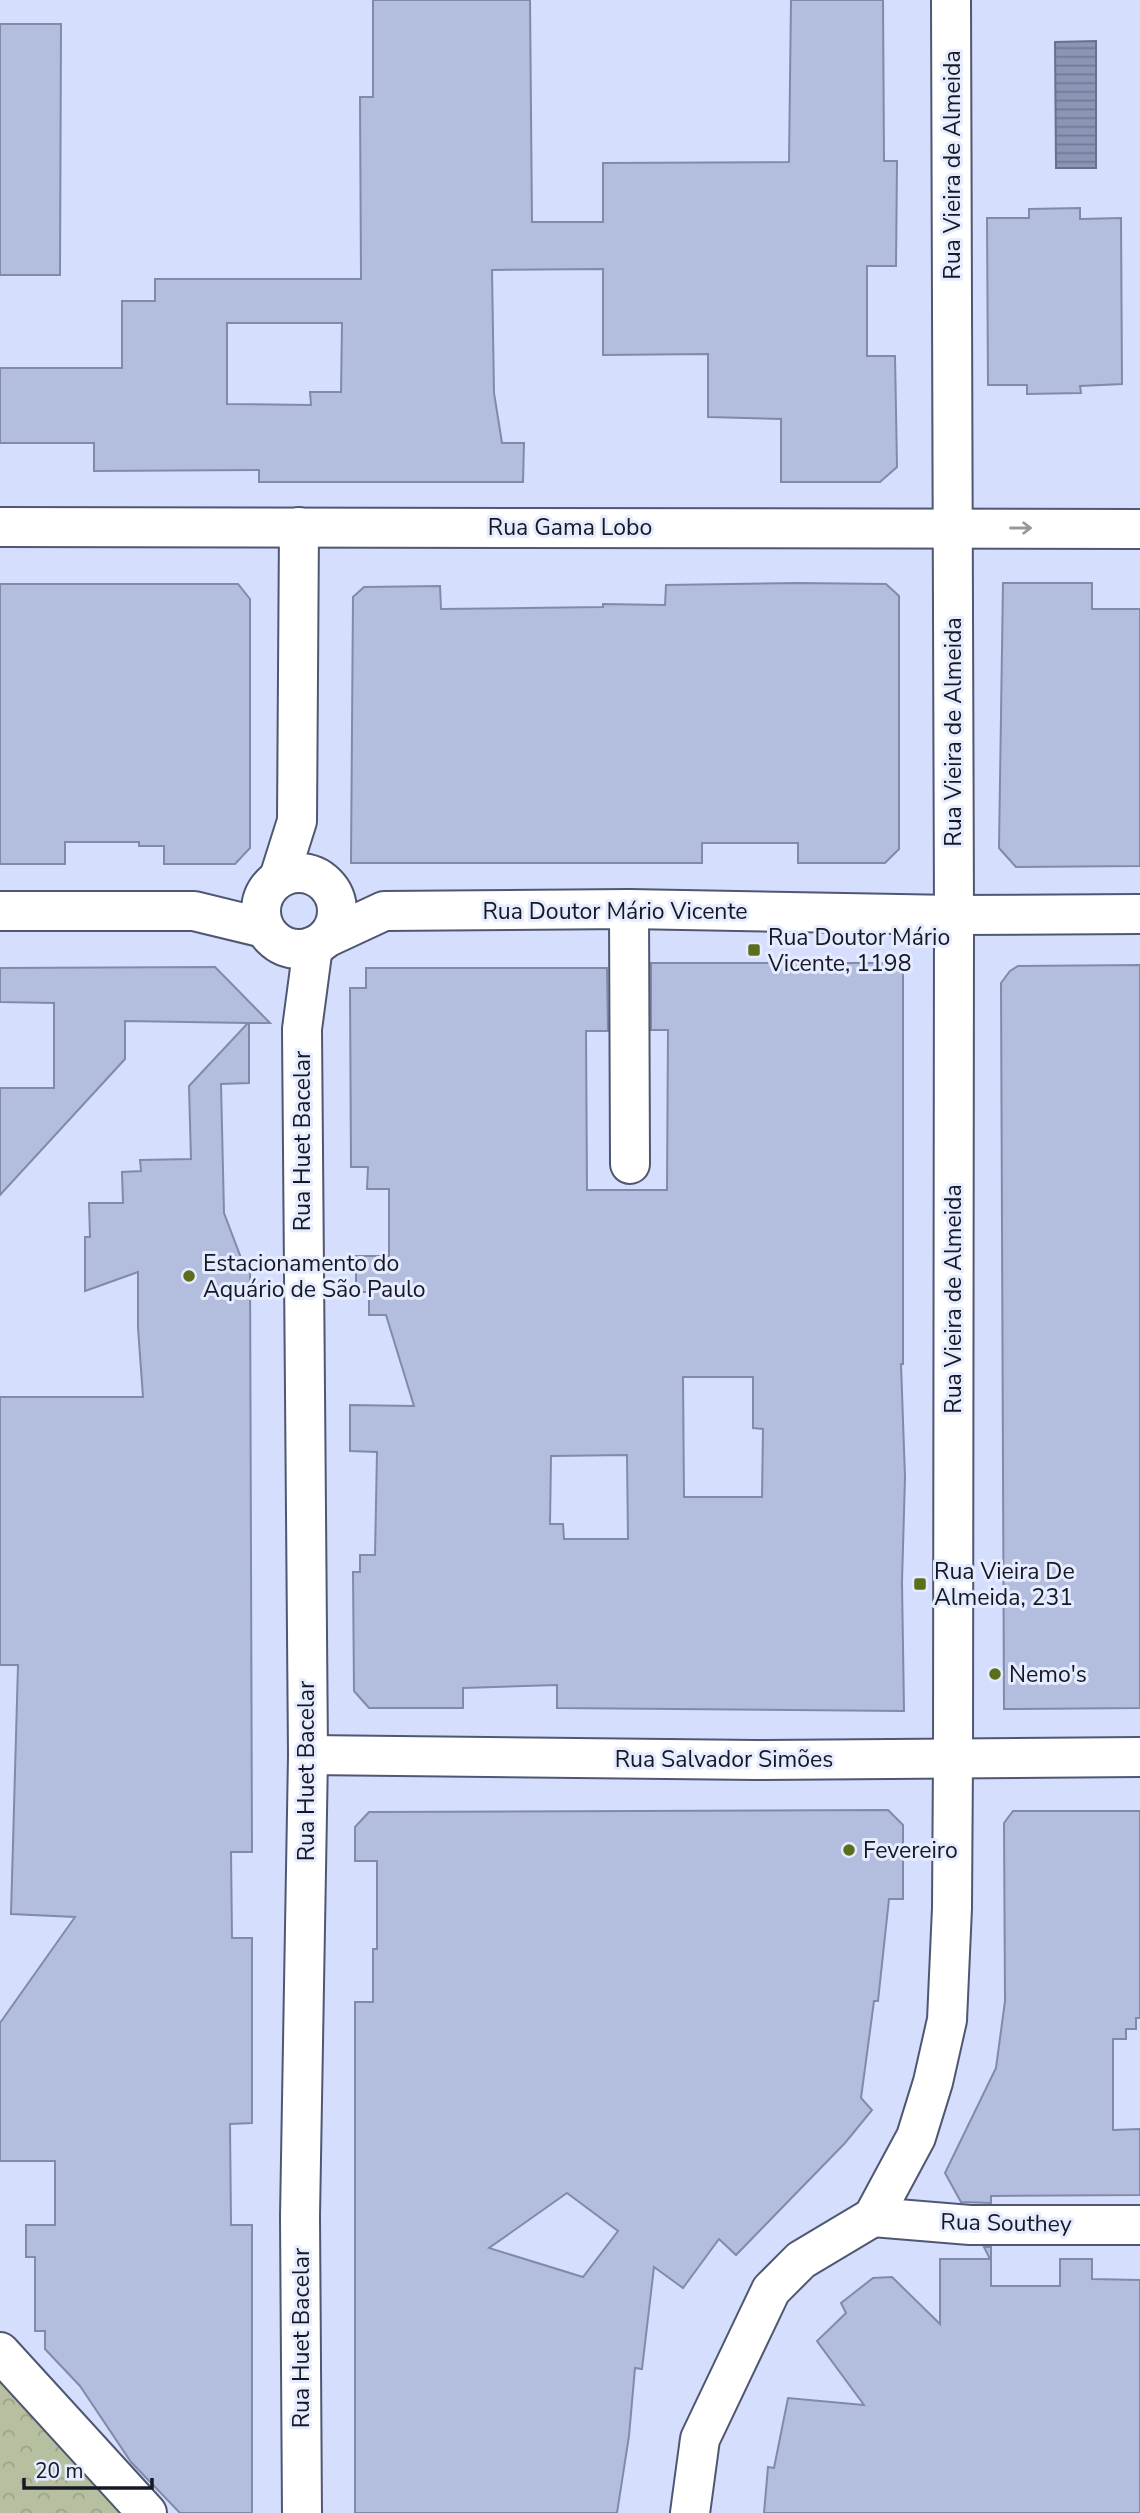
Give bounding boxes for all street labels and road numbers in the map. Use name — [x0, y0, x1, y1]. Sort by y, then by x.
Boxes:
street label: Rua Vieira de Almeida — [937, 50, 968, 280]
street label: Rua Gama Lobo — [488, 512, 652, 543]
street label: Rua Vieira de Almeida — [938, 617, 969, 847]
street label: Rua Doutor Mário Vicente — [482, 896, 748, 927]
street label: Rua Huet Bacelar — [287, 1050, 318, 1231]
street label: Rua Vieira de Almeida — [938, 1184, 969, 1414]
street label: Rua Huet Bacelar — [291, 1680, 322, 1861]
street label: Rua Salvador Simões — [615, 1744, 833, 1775]
street label: Rua Southey — [940, 2206, 1072, 2240]
street label: Rua Huet Bacelar — [286, 2247, 317, 2428]

